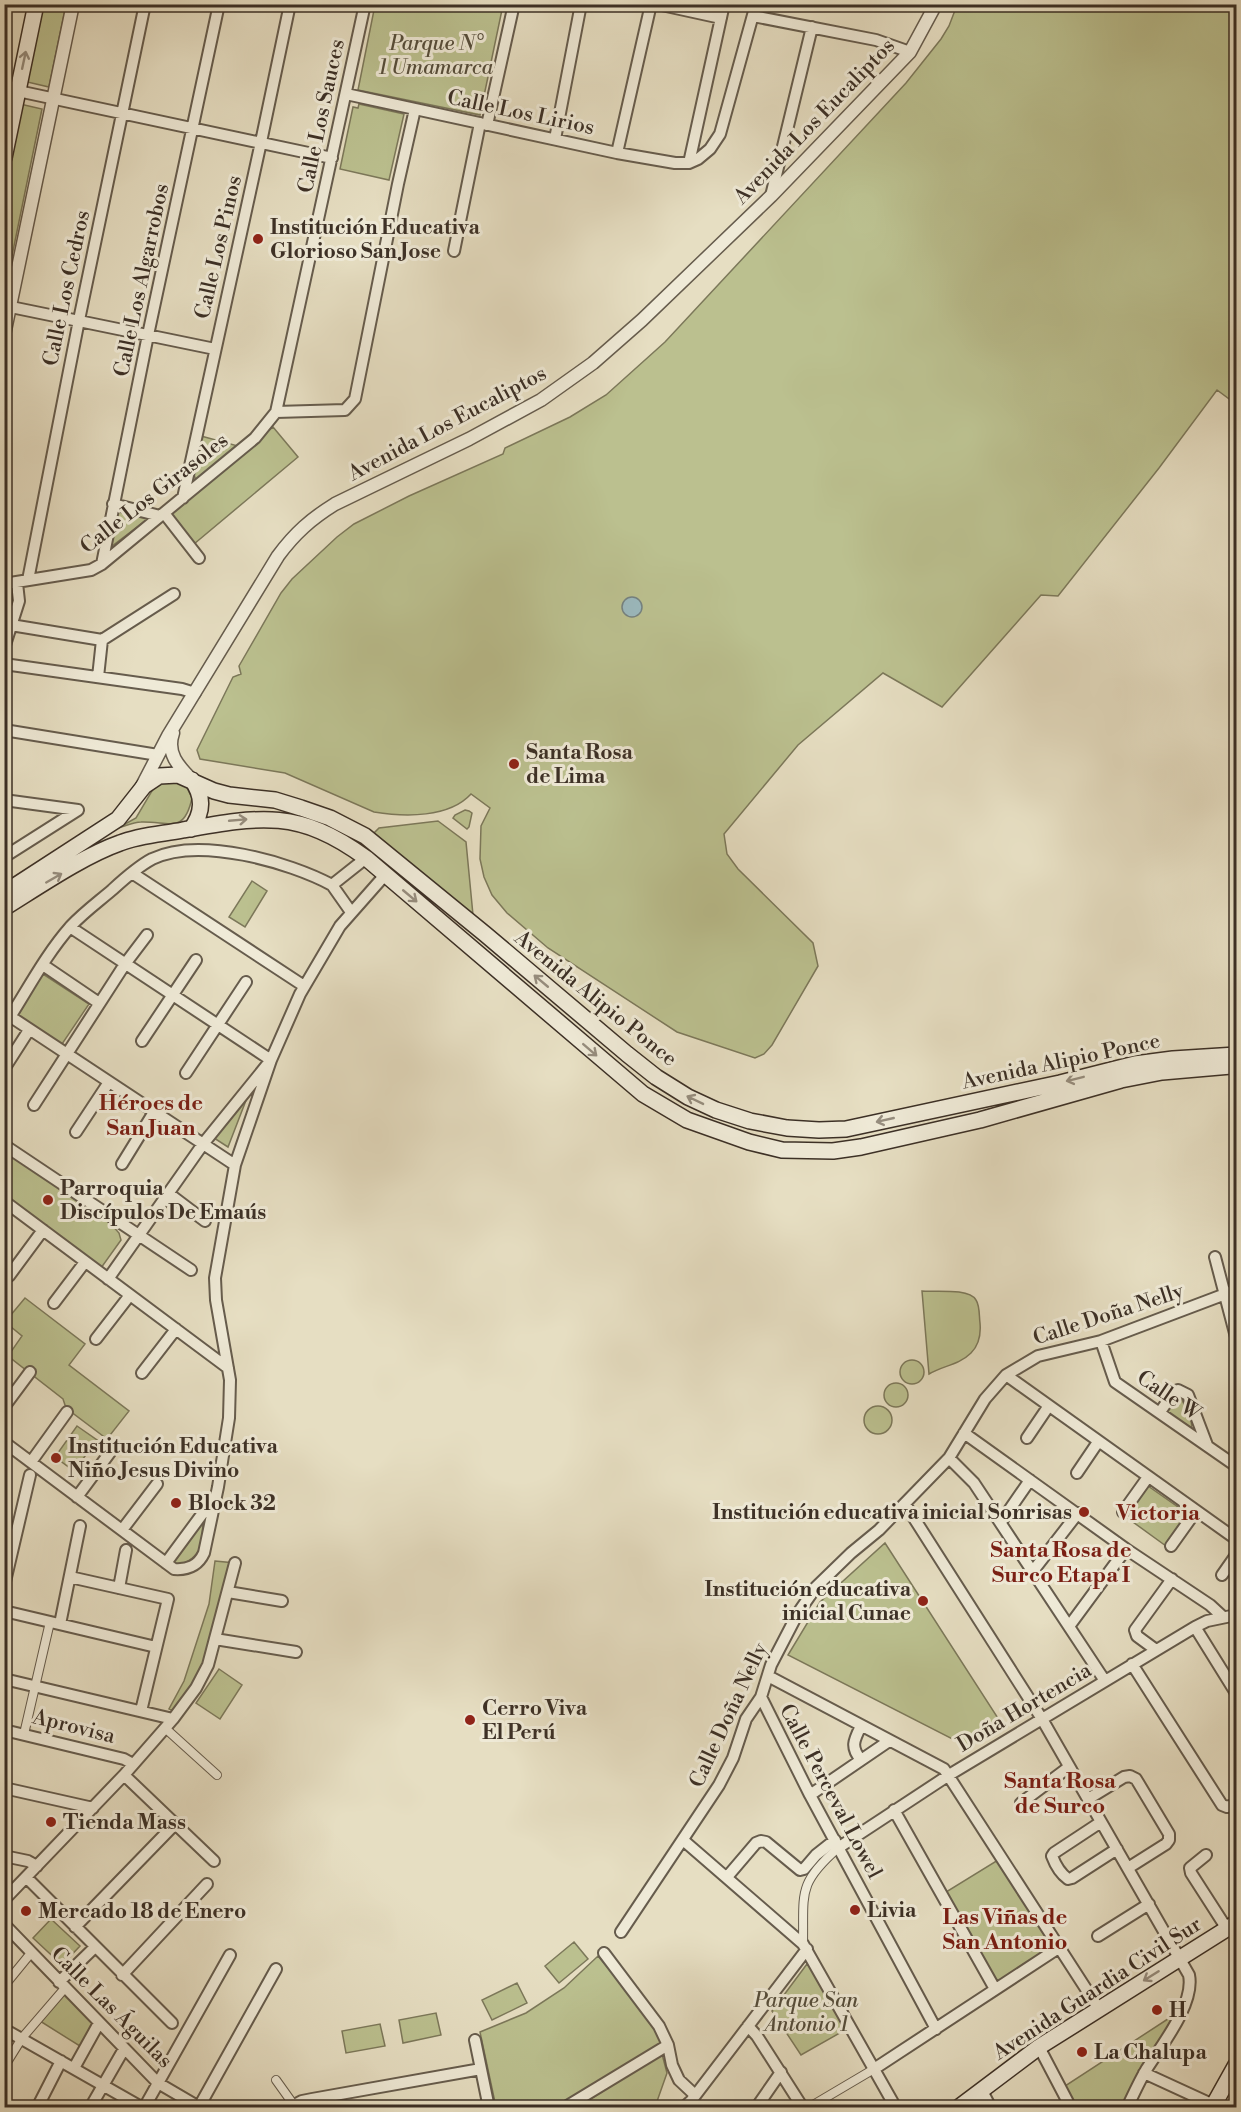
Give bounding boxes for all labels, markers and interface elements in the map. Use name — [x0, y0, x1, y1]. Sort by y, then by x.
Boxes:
park label: Parque N° 1 Umamarca — [379, 31, 494, 81]
street label: Avenida Los Eucaliptos — [728, 33, 901, 211]
street label: Calle Los Sauces — [293, 37, 351, 196]
one-way arrow — [19, 50, 31, 69]
street label: Calle Los Lirios — [445, 85, 597, 141]
street label: Calle Los Pinos — [190, 173, 248, 322]
street label: Calle Los Algarrobos — [109, 181, 175, 379]
street label: Calle Los Cedros — [38, 208, 96, 368]
place label: Institución Educativa Glorioso San Jose — [270, 215, 480, 265]
marker: Institución Educativa Glorioso San Jose — [251, 232, 265, 246]
street label: Avenida Los Eucaliptos — [343, 361, 551, 488]
street label: Calle Los Girasoles — [75, 428, 234, 560]
place label: Santa Rosa de Lima — [526, 740, 634, 790]
marker: Santa Rosa de Lima — [507, 757, 521, 771]
one-way arrow — [228, 815, 248, 826]
one-way arrow — [45, 871, 62, 883]
one-way arrow — [402, 889, 417, 903]
street label: Avenida Alipio Ponce — [508, 925, 682, 1072]
one-way arrow — [533, 975, 549, 988]
street label: Avenida Alipio Ponce — [959, 1028, 1163, 1096]
one-way arrow — [582, 1043, 597, 1057]
one-way arrow — [1066, 1073, 1085, 1085]
district label: Héroes de San Juan — [99, 1090, 203, 1142]
one-way arrow — [687, 1094, 705, 1106]
one-way arrow — [875, 1115, 894, 1127]
place label: Parroquia Discípulos De Emaús — [60, 1176, 266, 1226]
marker: Parroquia Discípulos De Emaús — [41, 1193, 55, 1207]
street label: Calle Doña Nelly — [1030, 1278, 1188, 1352]
street label: Calle W — [1132, 1365, 1206, 1427]
place label: Institución Educativa Niño Jesus Divino — [68, 1434, 278, 1484]
marker: Institución Educativa Niño Jesus Divino — [49, 1451, 63, 1465]
place label: Block 32 — [188, 1491, 276, 1517]
marker: Block 32 — [169, 1496, 183, 1510]
place label: Institución educativa inicial Sonrisas — [712, 1500, 1072, 1526]
district label: Victoria — [1115, 1500, 1201, 1527]
marker: Institución educativa inicial Sonrisas — [1077, 1505, 1091, 1519]
district label: Santa Rosa de Surco Etapa I — [990, 1537, 1132, 1589]
place label: Institución educativa inicial Cunae — [704, 1577, 912, 1627]
marker: Institución educativa inicial Cunae — [916, 1594, 930, 1608]
street label: Calle Doña Nelly — [684, 1638, 774, 1792]
street label: Doña Hortencia — [952, 1657, 1097, 1758]
place label: Cerro Viva El Perú — [482, 1696, 588, 1746]
street label: Calle Perceval Lowel — [773, 1700, 887, 1883]
street label: Aprovisa — [29, 1704, 118, 1750]
marker: Cerro Viva El Perú — [463, 1713, 477, 1727]
district label: Santa Rosa de Surco — [1004, 1768, 1117, 1820]
place label: Tienda Mass — [63, 1810, 186, 1836]
marker: Tienda Mass — [44, 1815, 58, 1829]
place label: Livia — [867, 1898, 917, 1924]
place label: Mercado 18 de Enero — [38, 1899, 246, 1925]
marker: Livia — [848, 1903, 862, 1917]
marker: Mercado 18 de Enero — [19, 1904, 33, 1918]
district label: Las Viñas de San Antonio — [942, 1904, 1068, 1956]
street label: Avenida Guardia Civil Sur — [987, 1912, 1207, 2067]
street label: Calle Las Águilas — [45, 1940, 179, 2074]
one-way arrow — [1143, 1970, 1160, 1982]
park label: Parque San Antonio 1 — [753, 1988, 859, 2038]
place label: H — [1169, 1998, 1187, 2024]
marker: H — [1150, 2003, 1164, 2017]
place label: La Chalupa — [1094, 2040, 1207, 2066]
marker: La Chalupa — [1075, 2045, 1089, 2059]

